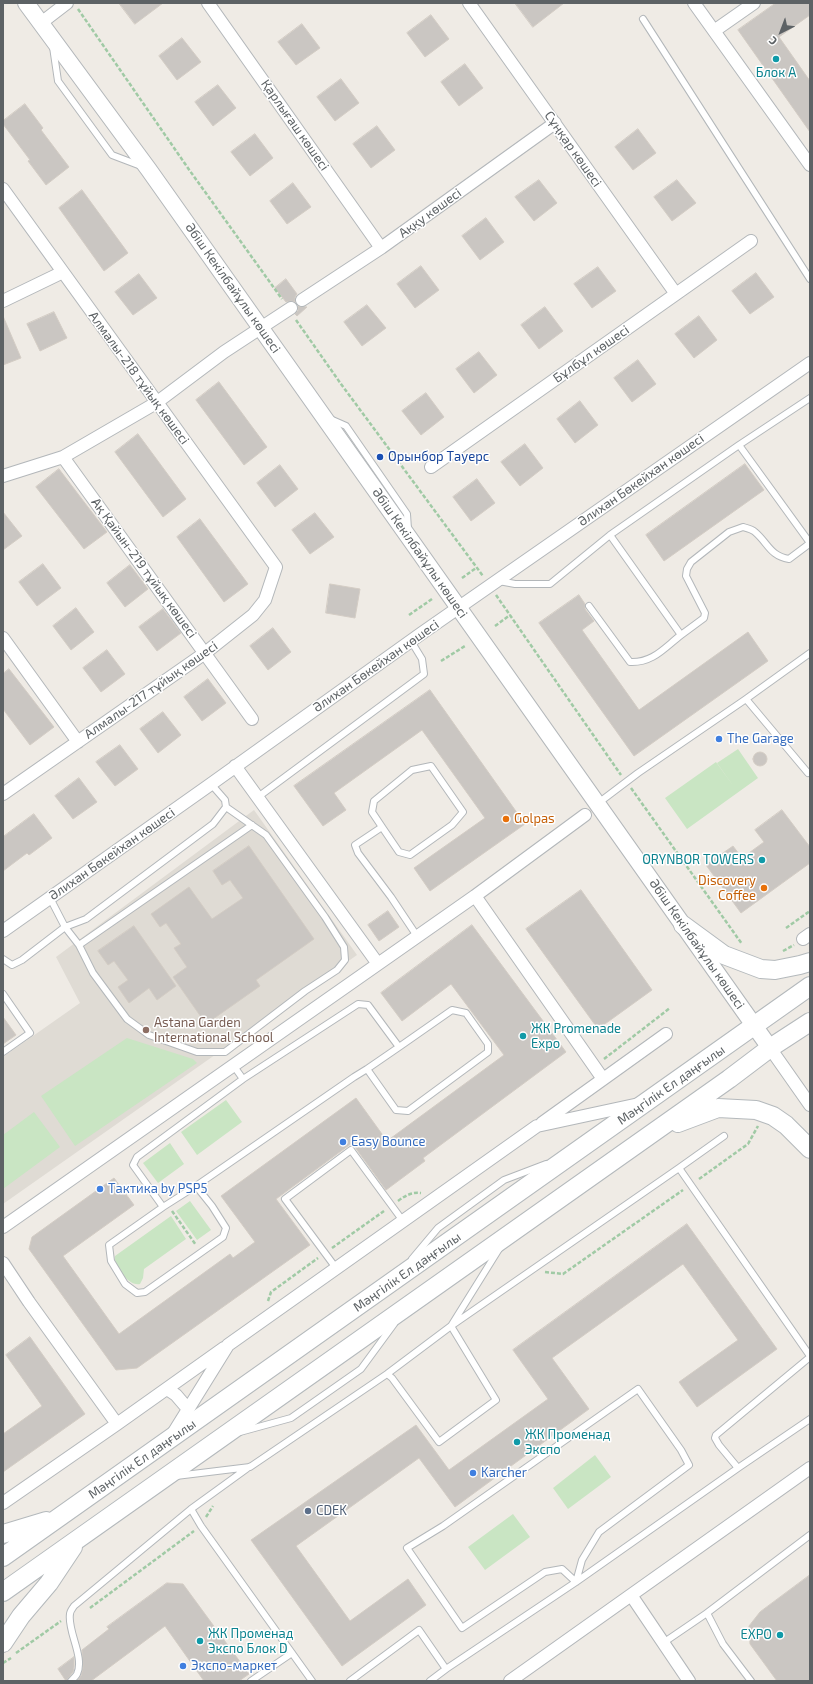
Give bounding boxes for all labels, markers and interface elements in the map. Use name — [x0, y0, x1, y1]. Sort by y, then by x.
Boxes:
north arrow — [761, 12, 801, 52]
text: С — [766, 34, 779, 48]
marker: Блок А — [771, 54, 781, 64]
place label: Блок А — [756, 65, 796, 81]
street label: Қарлығаш көшесі — [258, 76, 332, 174]
street label: Сұңқар көшесі — [541, 108, 605, 190]
street label: Аққу көшесі — [396, 185, 464, 241]
street label: Әбіш Кекілбайұлы көшесі — [182, 220, 284, 356]
street label: Алмалы-218 тұйық көшесі — [85, 308, 193, 448]
street label: Бұлбұл көшесі — [550, 322, 632, 386]
street label: Әлихан Бөкейхан көшесі — [575, 431, 707, 529]
place label: Орынбор Тауерс — [388, 449, 489, 465]
marker: Орынбор Тауерс — [375, 452, 385, 462]
street label: Әбіш Кекілбайұлы көшесі — [369, 485, 471, 621]
street label: Ақ Қайын-219 тұйық көшесі — [88, 495, 200, 641]
street label: Әлихан Бөкейхан көшесі — [310, 617, 442, 715]
street label: Алмалы-217 тұйық көшесі — [81, 638, 221, 742]
place label: The Garage — [727, 731, 794, 747]
marker: The Garage — [714, 734, 724, 744]
street label: Әлихан Бөкейхан көшесі — [46, 805, 178, 903]
place label: Golpas — [514, 811, 555, 827]
marker: Golpas — [501, 814, 511, 824]
place label: ORYNBOR TOWERS — [642, 852, 754, 868]
marker: ORYNBOR TOWERS — [757, 855, 767, 865]
place label: Discovery Coffee — [698, 873, 756, 904]
street label: Әбіш Кекілбайұлы көшесі — [646, 876, 748, 1012]
marker: Discovery Coffee — [759, 883, 769, 893]
place label: Astana Garden International School — [154, 1015, 274, 1046]
place label: ЖК Promenade Expo — [531, 1021, 621, 1052]
marker: Astana Garden International School — [141, 1025, 151, 1035]
marker: ЖК Promenade Expo — [518, 1031, 528, 1041]
street label: Мәңгілік Ел даңғылы — [614, 1042, 728, 1128]
place label: Easy Bounce — [351, 1134, 425, 1150]
marker: Easy Bounce — [338, 1137, 348, 1147]
place label: Тактика by PSP5 — [108, 1181, 207, 1197]
marker: Тактика by PSP5 — [95, 1184, 105, 1194]
street label: Мәңгілік Ел даңғылы — [350, 1229, 464, 1315]
street label: Мәңгілік Ел даңғылы — [85, 1416, 199, 1502]
place label: ЖК Променад Экспо — [525, 1427, 610, 1458]
marker: ЖК Променад Экспо — [512, 1437, 522, 1447]
place label: Karcher — [481, 1465, 527, 1481]
marker: Karcher — [468, 1468, 478, 1478]
place label: CDEK — [316, 1503, 347, 1519]
marker: CDEK — [303, 1506, 313, 1516]
place label: ЖК Променад Экспо Блок D — [208, 1626, 293, 1657]
place label: EXPO — [740, 1627, 772, 1643]
marker: EXPO — [775, 1630, 785, 1640]
marker: ЖК Променад Экспо Блок D — [195, 1636, 205, 1646]
place label: Экспо-маркет — [191, 1658, 277, 1674]
marker: Экспо-маркет — [178, 1661, 188, 1671]

